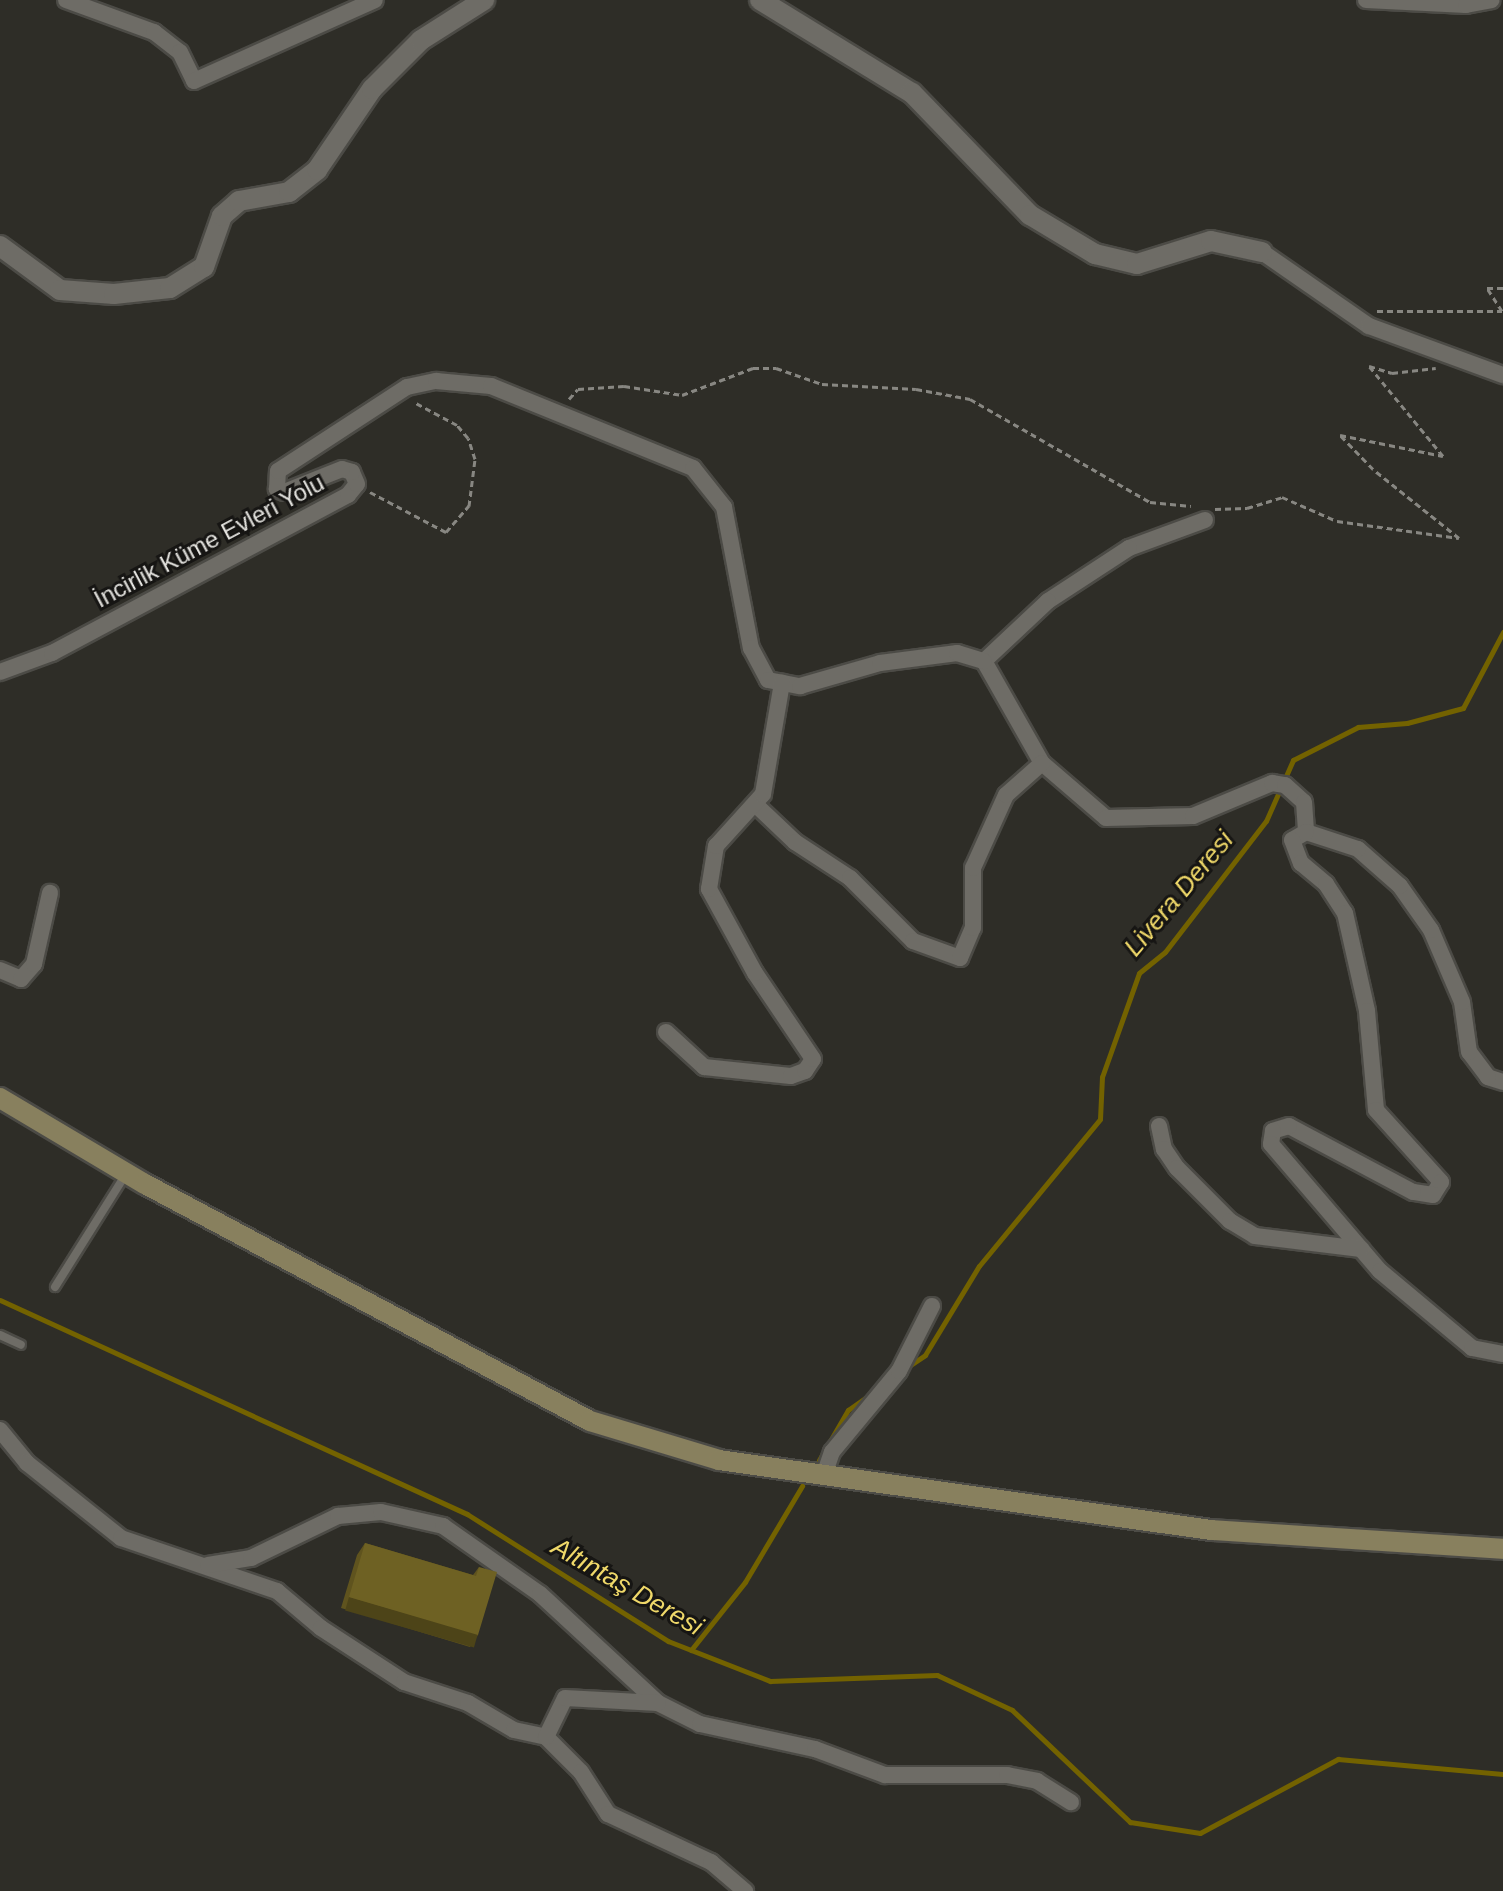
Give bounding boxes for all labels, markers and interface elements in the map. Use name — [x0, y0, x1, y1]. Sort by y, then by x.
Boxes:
street label: İncirlik Küme Evleri Yolu — [89, 468, 329, 614]
water label: Livera Deresi — [1118, 825, 1240, 963]
water label: Altıntaş Deresi — [546, 1531, 708, 1643]

